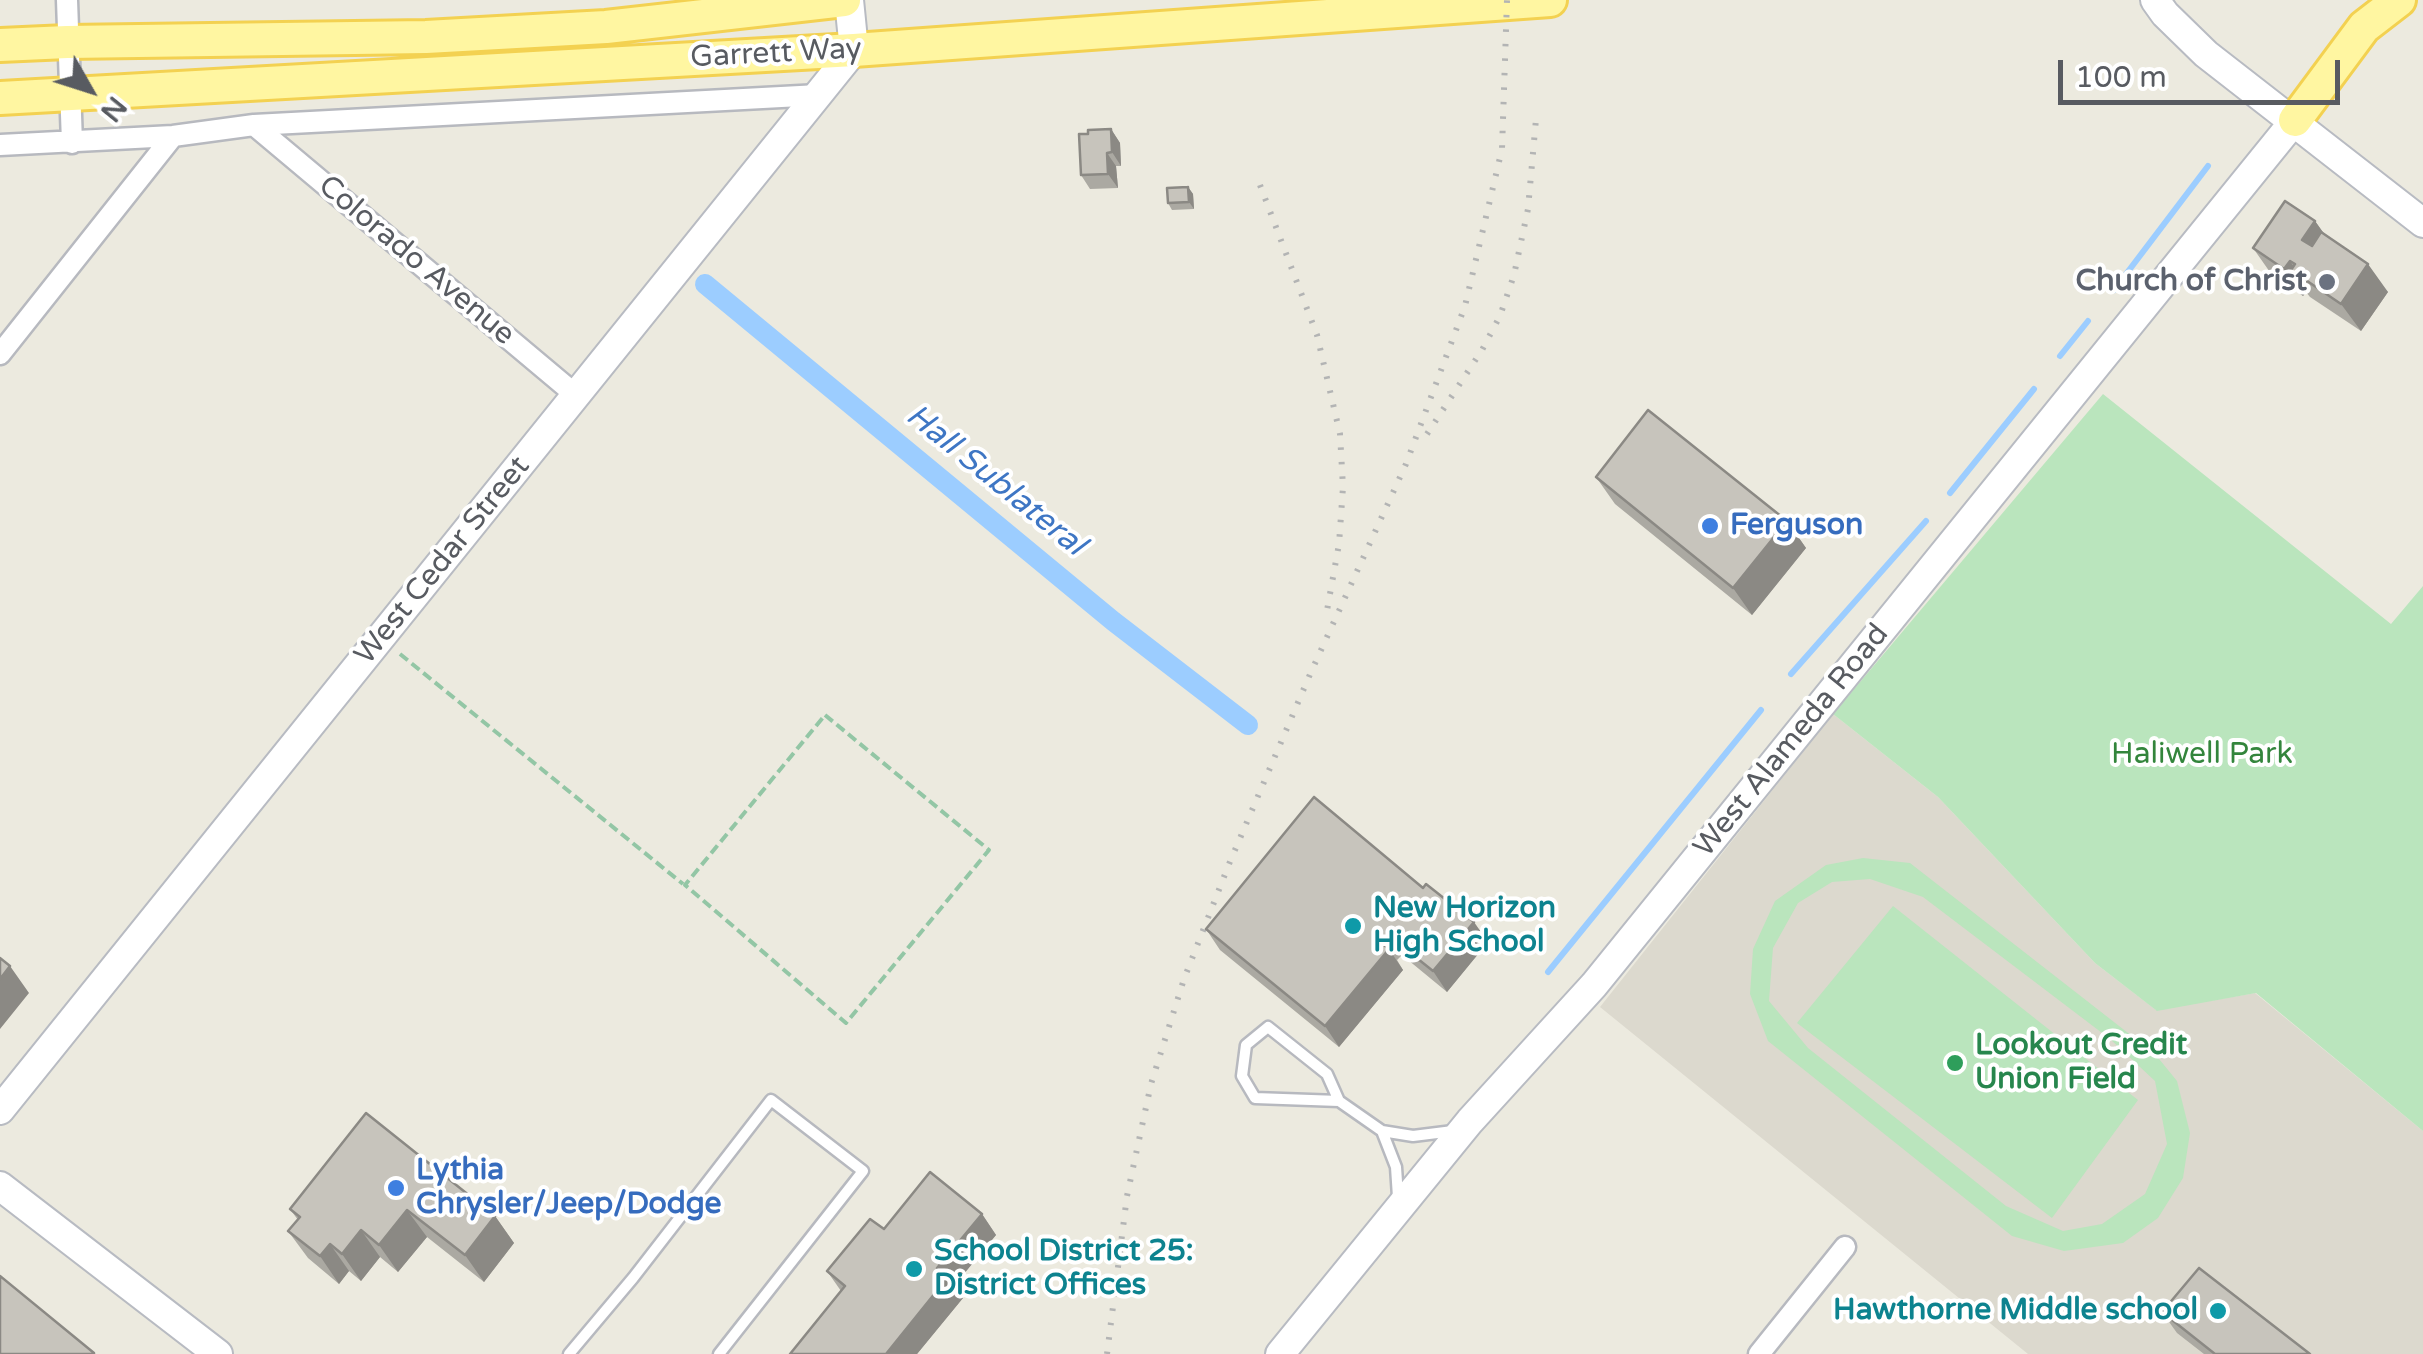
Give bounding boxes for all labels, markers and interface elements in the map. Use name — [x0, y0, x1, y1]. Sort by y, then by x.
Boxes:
street label: Garrett Way — [689, 32, 863, 76]
north arrow — [40, 40, 140, 140]
scale bar — [2063, 40, 2346, 102]
text: 100 m — [2075, 59, 2167, 96]
text: N — [93, 89, 134, 128]
street label: Colorado Avenue — [311, 168, 521, 354]
place label: Church of Christ — [2075, 264, 2307, 300]
marker: Church of Christ — [2316, 271, 2338, 293]
water label: Hall Sublateral — [898, 397, 1092, 565]
street label: West Cedar Street — [348, 450, 538, 672]
place label: Ferguson — [1730, 508, 1863, 544]
marker: Ferguson — [1699, 515, 1721, 537]
street label: West Alameda Road — [1687, 617, 1897, 865]
park label: Haliwell Park — [2111, 737, 2293, 773]
place label: New Horizon High School — [1373, 891, 1556, 962]
marker: New Horizon High School — [1342, 915, 1364, 937]
place label: Lookout Credit Union Field — [1975, 1028, 2187, 1098]
marker: Lookout Credit Union Field — [1944, 1052, 1966, 1074]
place label: Lythia Chrysler/Jeep/Dodge — [416, 1153, 722, 1224]
marker: Lythia Chrysler/Jeep/Dodge — [385, 1177, 407, 1199]
place label: School District 25: District Offices — [934, 1234, 1194, 1304]
marker: School District 25: District Offices — [903, 1258, 925, 1280]
place label: Hawthorne Middle school — [1833, 1293, 2198, 1329]
marker: Hawthorne Middle school — [2207, 1300, 2229, 1322]

